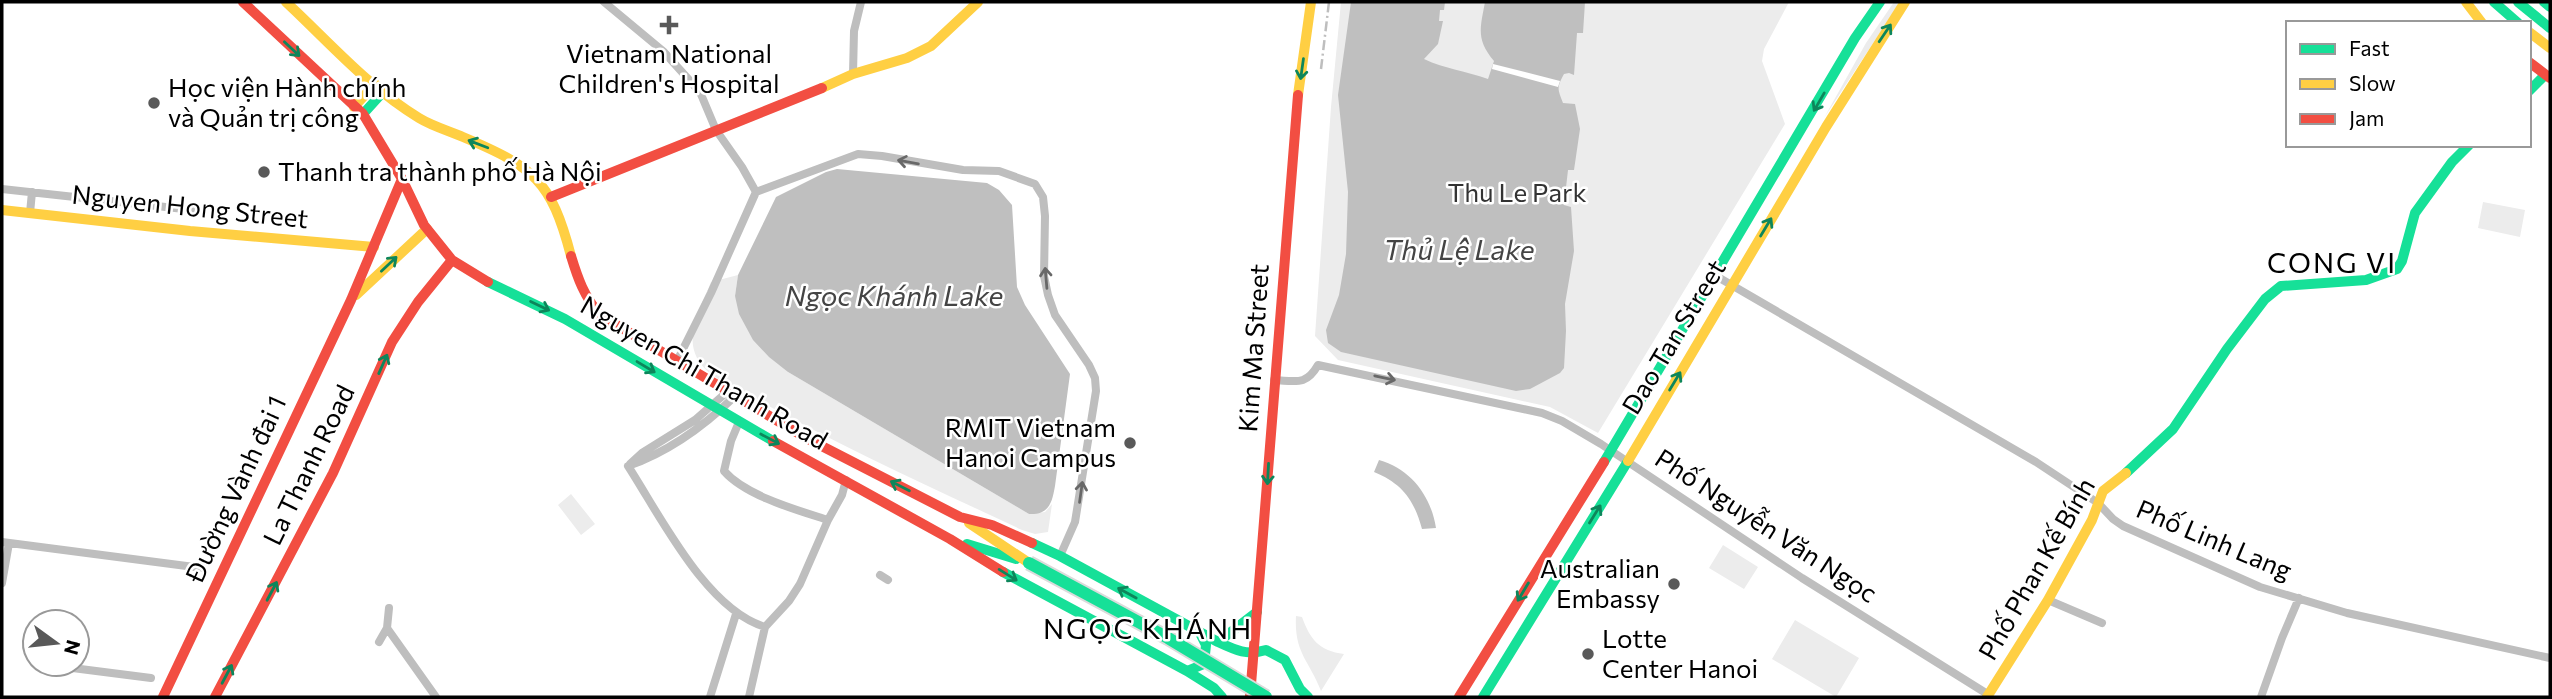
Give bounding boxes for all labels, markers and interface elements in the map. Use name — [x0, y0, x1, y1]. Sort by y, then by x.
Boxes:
marker: Vietnam National Children's Hospital — [659, 15, 679, 35]
legend — [2286, 21, 2531, 147]
one-way arrow — [1878, 23, 1892, 43]
text: Fast — [2349, 35, 2390, 60]
place label: Vietnam National Children's Hospital — [558, 37, 780, 98]
one-way arrow — [283, 40, 300, 57]
one-way arrow — [1295, 58, 1308, 80]
text: Slow — [2349, 70, 2396, 95]
place label: Học viện Hành chính và Quản trị công — [168, 71, 406, 132]
one-way arrow — [1812, 91, 1826, 111]
marker: Học viện Hành chính và Quản trị công — [146, 95, 162, 111]
text: Jam — [2349, 105, 2384, 130]
one-way arrow — [468, 137, 489, 150]
one-way arrow — [897, 154, 920, 168]
place label: Thanh tra thành phố Hà Nội — [278, 155, 602, 186]
marker: Thanh tra thành phố Hà Nội — [256, 164, 272, 180]
park label: Thu Le Park — [1447, 176, 1587, 207]
street label: Nguyen Hong Street — [71, 178, 310, 233]
one-way arrow — [1760, 217, 1774, 237]
water label: Thủ Lệ Lake — [1383, 232, 1535, 266]
district label: CONG VI — [2267, 245, 2397, 279]
street label: Dao Tan Street — [1614, 253, 1731, 419]
one-way arrow — [380, 256, 397, 273]
street label: Kim Ma Street — [1231, 263, 1274, 433]
one-way arrow — [1039, 268, 1052, 290]
water label: Ngọc Khánh Lake — [785, 278, 1004, 312]
street label: Nguyen Chi Thanh Road — [576, 288, 834, 455]
one-way arrow — [529, 299, 550, 313]
one-way arrow — [377, 354, 390, 375]
one-way arrow — [636, 360, 656, 374]
one-way arrow — [1373, 372, 1396, 386]
one-way arrow — [1668, 372, 1682, 392]
street label: La Thanh Road — [256, 379, 360, 549]
street label: Đường Vành đai 1 — [177, 390, 291, 587]
place label: RMIT Vietnam Hanoi Campus — [945, 411, 1116, 472]
one-way arrow — [760, 432, 780, 446]
marker: RMIT Vietnam Hanoi Campus — [1122, 435, 1138, 451]
street label: Phố Nguyễn Văn Ngọc — [1650, 441, 1884, 608]
one-way arrow — [1262, 462, 1275, 485]
street label: Phố Phan Kế Bính — [1971, 472, 2100, 665]
one-way arrow — [890, 479, 911, 492]
one-way arrow — [1074, 481, 1087, 503]
street label: Phố Linh Lang — [2132, 492, 2297, 585]
one-way arrow — [1589, 504, 1603, 524]
place label: Australian Embassy — [1540, 552, 1660, 613]
one-way arrow — [997, 568, 1017, 582]
marker: Australian Embassy — [1666, 576, 1682, 592]
one-way arrow — [265, 581, 279, 601]
one-way arrow — [1516, 581, 1530, 601]
one-way arrow — [1117, 585, 1137, 599]
north arrow — [21, 608, 91, 678]
district label: NGỌC KHÁNH — [1043, 611, 1253, 645]
place label: Lotte Center Hanoi — [1602, 622, 1758, 683]
text: N — [60, 638, 86, 657]
marker: Lotte Center Hanoi — [1580, 646, 1596, 662]
one-way arrow — [221, 664, 235, 685]

